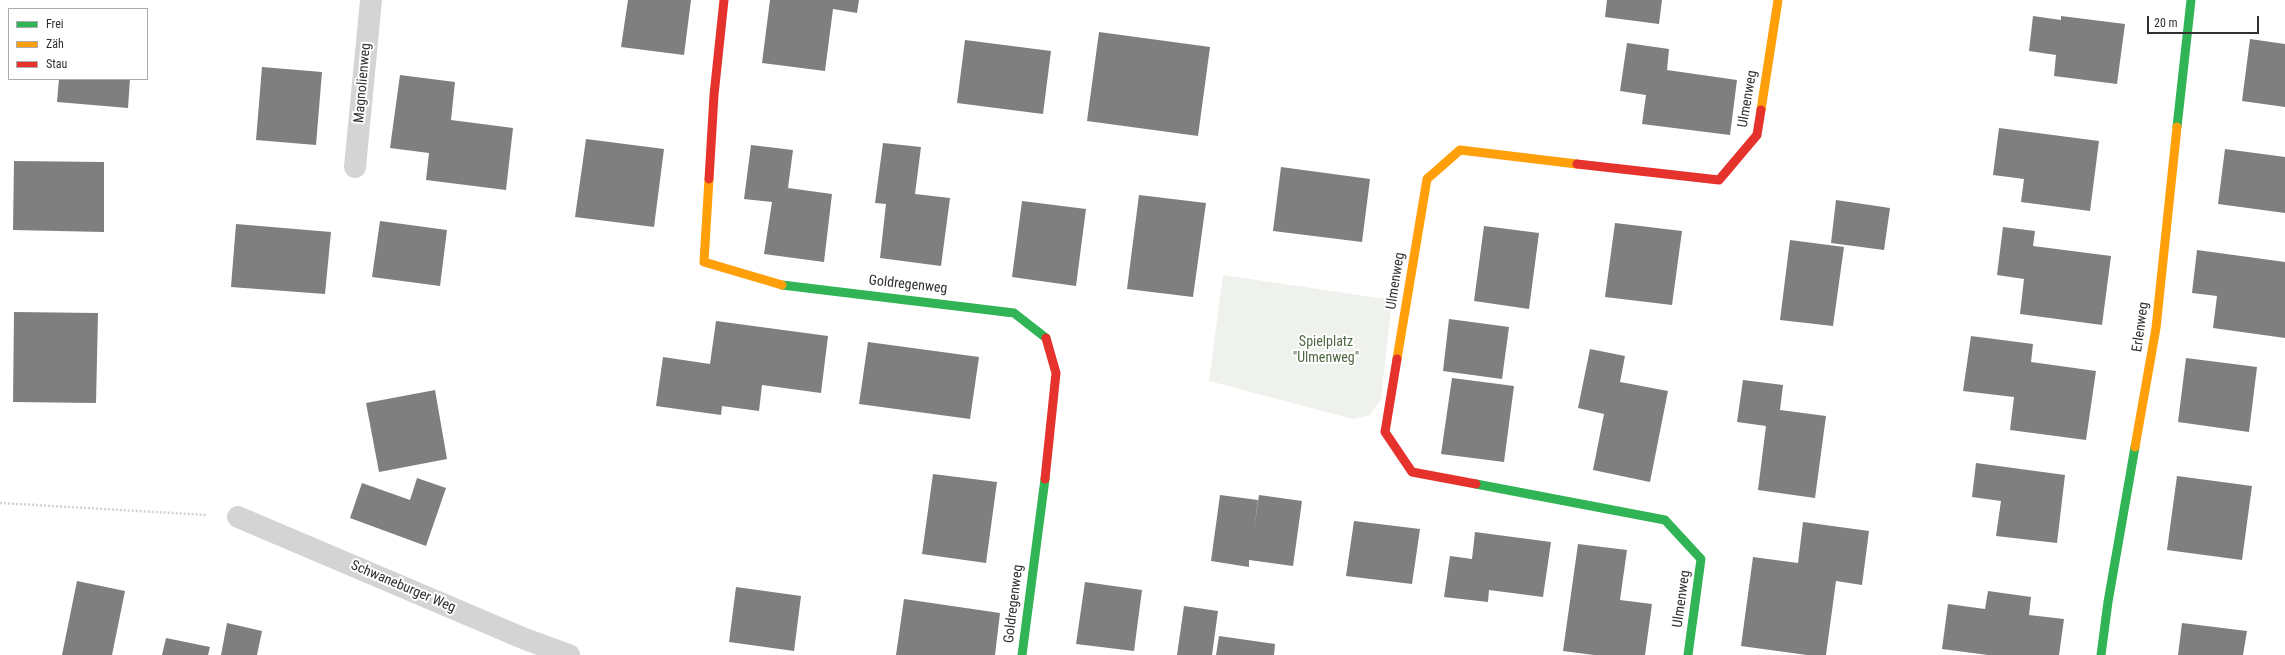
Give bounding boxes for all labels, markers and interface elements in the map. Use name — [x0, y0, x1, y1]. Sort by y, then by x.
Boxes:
legend — [8, 8, 148, 80]
scale bar — [2149, 8, 2261, 34]
text: 20 m — [2154, 16, 2178, 30]
text: Frei — [46, 17, 64, 31]
text: Zäh — [46, 37, 64, 51]
street label: Magnolienweg — [351, 42, 375, 124]
text: Stau — [46, 57, 67, 71]
street label: Ulmenweg — [1735, 69, 1761, 129]
street label: Ulmenweg — [1383, 251, 1409, 311]
street label: Goldregenweg — [868, 273, 948, 297]
street label: Erlenweg — [2129, 301, 2153, 353]
park label: Spielplatz "Ulmenweg" — [1293, 334, 1359, 366]
street label: Schwaneburger Weg — [348, 557, 458, 617]
street label: Goldregenweg — [1001, 564, 1027, 644]
street label: Ulmenweg — [1670, 569, 1694, 629]

